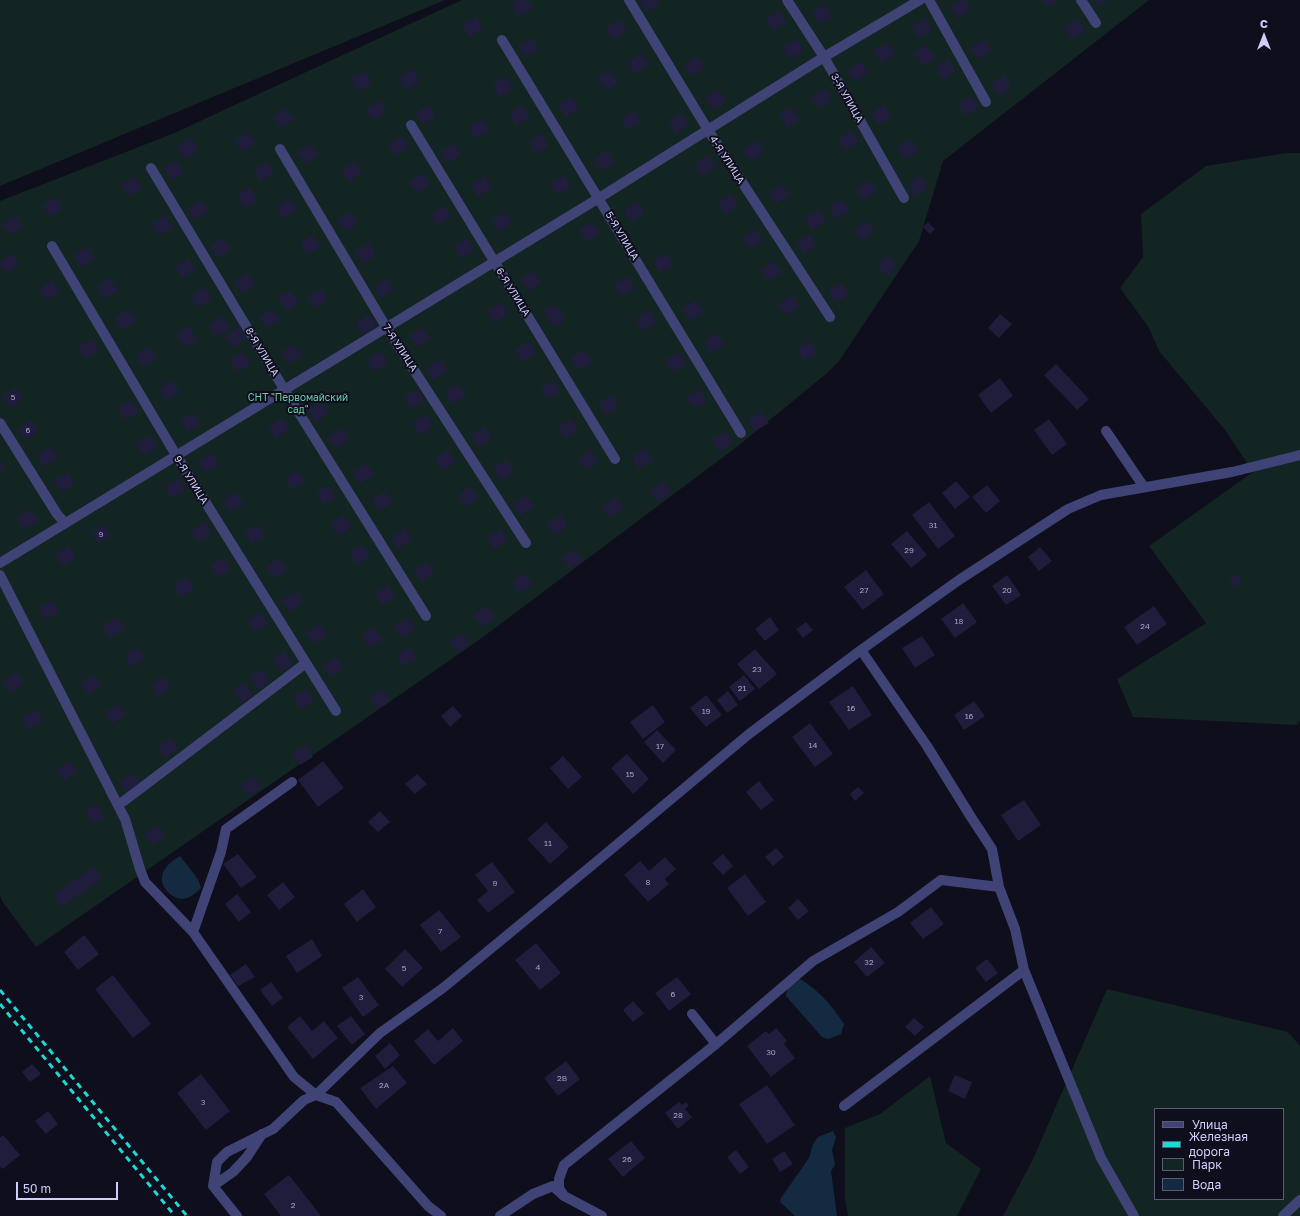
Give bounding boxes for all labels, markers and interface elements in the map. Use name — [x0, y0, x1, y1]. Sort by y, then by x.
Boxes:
north arrow — [1244, 16, 1284, 56]
text: С — [1260, 17, 1268, 30]
street label: 3-Я УЛИЦА — [828, 71, 866, 125]
street label: 4-Я УЛИЦА — [707, 134, 747, 186]
street label: 5-Я УЛИЦА — [603, 210, 641, 262]
street label: 6-Я УЛИЦА — [493, 266, 533, 318]
street label: 7-Я УЛИЦА — [380, 322, 420, 374]
street label: 8-Я УЛИЦА — [243, 325, 281, 379]
house number: 5 — [11, 392, 15, 402]
park label: СНТ "Первомайский сад" — [248, 392, 348, 416]
house number: 6 — [26, 425, 30, 435]
street label: 9-Я УЛИЦА — [171, 454, 211, 506]
house number: 31 — [929, 520, 937, 530]
house number: 9 — [99, 529, 103, 539]
house number: 29 — [904, 545, 914, 555]
house number: 27 — [860, 585, 868, 595]
house number: 20 — [1002, 585, 1012, 595]
house number: 18 — [955, 616, 963, 626]
house number: 24 — [1140, 621, 1150, 631]
house number: 23 — [752, 664, 762, 674]
house number: 21 — [738, 683, 746, 693]
house number: 16 — [847, 703, 855, 713]
house number: 19 — [702, 706, 710, 716]
house number: 16 — [965, 711, 973, 721]
house number: 14 — [809, 740, 817, 750]
house number: 17 — [656, 741, 664, 751]
house number: 15 — [626, 769, 634, 779]
house number: 11 — [544, 838, 552, 848]
house number: 8 — [646, 877, 650, 887]
house number: 9 — [493, 878, 497, 888]
house number: 7 — [438, 926, 442, 936]
house number: 32 — [864, 957, 874, 967]
house number: 4 — [536, 962, 540, 972]
house number: 5 — [402, 963, 406, 973]
house number: 6 — [671, 989, 675, 999]
house number: 3 — [359, 992, 363, 1002]
house number: 30 — [766, 1047, 776, 1057]
house number: 2В — [557, 1073, 567, 1083]
house number: 2А — [379, 1080, 389, 1090]
house number: 3 — [201, 1097, 205, 1107]
legend — [1154, 1108, 1284, 1200]
house number: 28 — [673, 1110, 683, 1120]
text: Улица — [1192, 1117, 1228, 1132]
text: Железная дорога — [1189, 1129, 1248, 1159]
house number: 26 — [622, 1154, 632, 1164]
text: Парк — [1192, 1157, 1222, 1172]
scale bar — [18, 1174, 120, 1200]
text: Вода — [1192, 1177, 1221, 1192]
text: 50 m — [23, 1181, 51, 1196]
house number: 2 — [291, 1200, 295, 1210]

